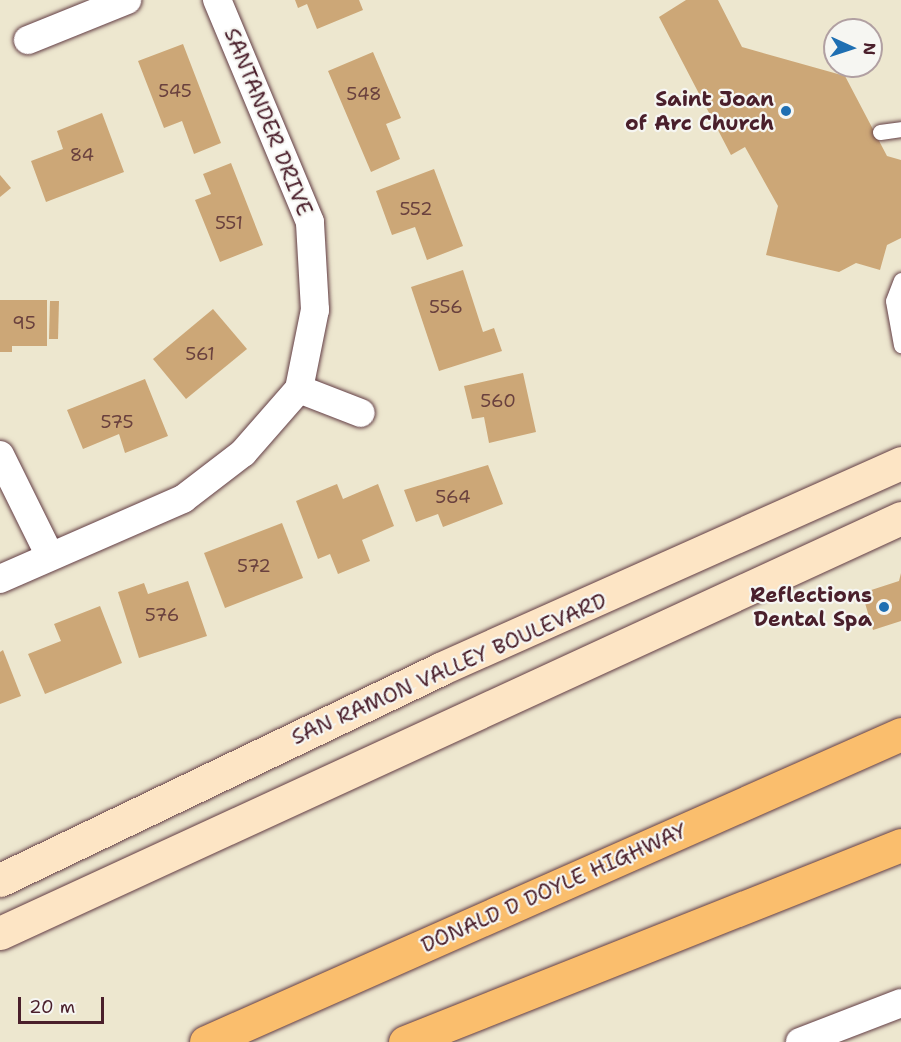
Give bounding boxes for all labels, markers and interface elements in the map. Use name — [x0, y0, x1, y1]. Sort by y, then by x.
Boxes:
north arrow — [823, 18, 883, 78]
street label: SANTANDER DRIVE — [219, 24, 317, 220]
text: N — [859, 42, 880, 56]
house number: 545 — [158, 80, 192, 102]
house number: 548 — [346, 83, 382, 105]
place label: Saint Joan of Arc Church — [625, 86, 774, 136]
marker: Saint Joan of Arc Church — [779, 104, 793, 118]
house number: 84 — [70, 144, 94, 166]
house number: 552 — [399, 198, 433, 220]
house number: 551 — [215, 212, 243, 234]
house number: 556 — [429, 296, 463, 318]
house number: 95 — [12, 312, 36, 334]
house number: 561 — [185, 343, 215, 365]
house number: 560 — [480, 390, 516, 412]
house number: 575 — [100, 411, 134, 433]
house number: 564 — [435, 486, 471, 508]
house number: 572 — [237, 555, 271, 577]
place label: Reflections Dental Spa — [750, 582, 872, 632]
street label: SAN RAMON VALLEY BOULEVARD — [288, 588, 610, 750]
marker: Reflections Dental Spa — [877, 600, 891, 614]
house number: 576 — [145, 604, 179, 626]
street label: DONALD D DOYLE HIGHWAY — [417, 818, 691, 958]
scale bar — [21, 985, 106, 1023]
text: 20 m — [29, 995, 75, 1019]

